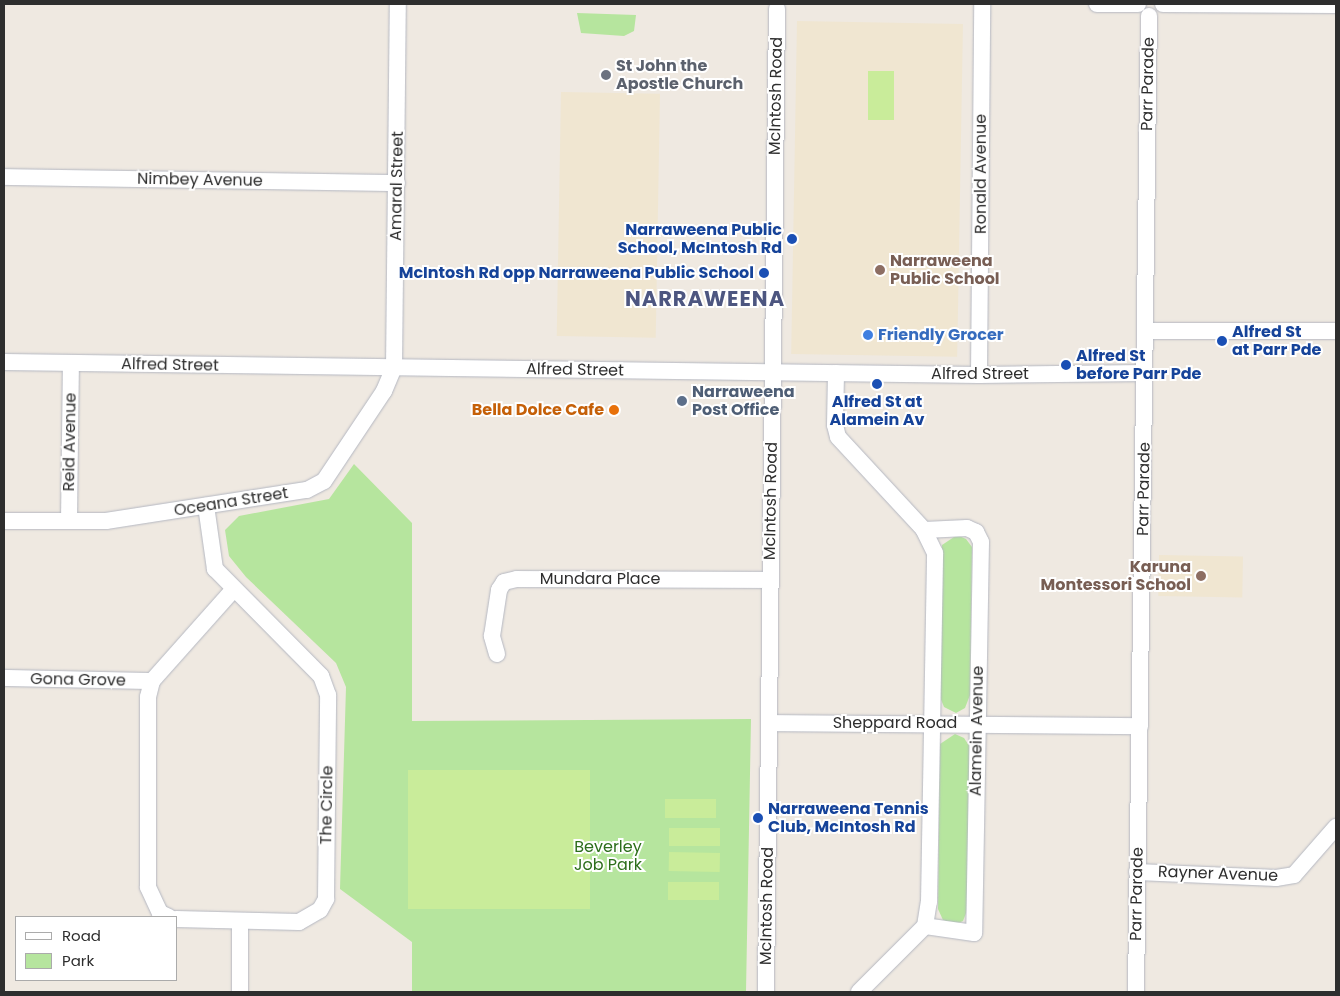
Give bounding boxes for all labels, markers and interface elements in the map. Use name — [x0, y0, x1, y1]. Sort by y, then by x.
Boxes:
street label: McIntosh Road — [765, 37, 787, 155]
street label: Parr Parade — [1138, 37, 1158, 131]
place label: St John the Apostle Church — [616, 56, 743, 94]
marker: St John the Apostle Church — [600, 69, 612, 81]
street label: Ronald Avenue — [971, 114, 991, 234]
street label: Amaral Street — [386, 131, 408, 241]
street label: Nimbey Avenue — [137, 169, 263, 191]
place label: Narraweena Public School, McIntosh Rd — [618, 220, 782, 258]
marker: Narraweena Public School, McIntosh Rd — [786, 233, 798, 245]
place label: Narraweena Public School — [890, 251, 1000, 289]
place label: McIntosh Rd opp Narraweena Public School — [399, 263, 754, 283]
marker: Narraweena Public School — [874, 264, 886, 276]
marker: McIntosh Rd opp Narraweena Public School — [758, 267, 770, 279]
district label: NARRAWEENA — [624, 286, 786, 312]
place label: Alfred St at Parr Pde — [1232, 322, 1321, 360]
place label: Friendly Grocer — [878, 325, 1004, 345]
marker: Friendly Grocer — [862, 329, 874, 341]
marker: Alfred St at Parr Pde — [1216, 335, 1228, 347]
place label: Alfred St before Parr Pde — [1076, 346, 1201, 384]
street label: Alfred Street — [121, 355, 219, 375]
marker: Alfred St before Parr Pde — [1060, 359, 1072, 371]
street label: Alfred Street — [526, 360, 624, 380]
street label: Alfred Street — [931, 364, 1029, 384]
marker: Alfred St at Alamein Av — [871, 378, 883, 390]
place label: Narraweena Post Office — [692, 382, 795, 420]
street label: Reid Avenue — [60, 392, 80, 492]
place label: Alfred St at Alamein Av — [830, 392, 924, 430]
marker: Narraweena Post Office — [676, 395, 688, 407]
place label: Bella Dolce Cafe — [472, 400, 604, 420]
marker: Bella Dolce Cafe — [608, 404, 620, 416]
street label: McIntosh Road — [760, 442, 782, 560]
street label: Parr Parade — [1134, 442, 1154, 536]
street label: Oceana Street — [173, 484, 289, 520]
place label: Karuna Montessori School — [1041, 557, 1191, 595]
street label: Mundara Place — [540, 569, 660, 589]
marker: Karuna Montessori School — [1195, 570, 1207, 582]
street label: Alamein Avenue — [966, 666, 988, 796]
street label: Gona Grove — [30, 670, 126, 690]
street label: Sheppard Road — [833, 713, 957, 733]
street label: The Circle — [317, 765, 337, 845]
place label: Narraweena Tennis Club, McIntosh Rd — [768, 799, 929, 837]
marker: Narraweena Tennis Club, McIntosh Rd — [752, 812, 764, 824]
park label: Beverley Job Park — [574, 837, 642, 875]
street label: McIntosh Road — [756, 847, 778, 965]
street label: Parr Parade — [1127, 847, 1147, 941]
street label: Rayner Avenue — [1158, 862, 1278, 886]
legend — [15, 916, 178, 981]
text: Road — [62, 925, 101, 946]
text: Park — [62, 950, 94, 971]

